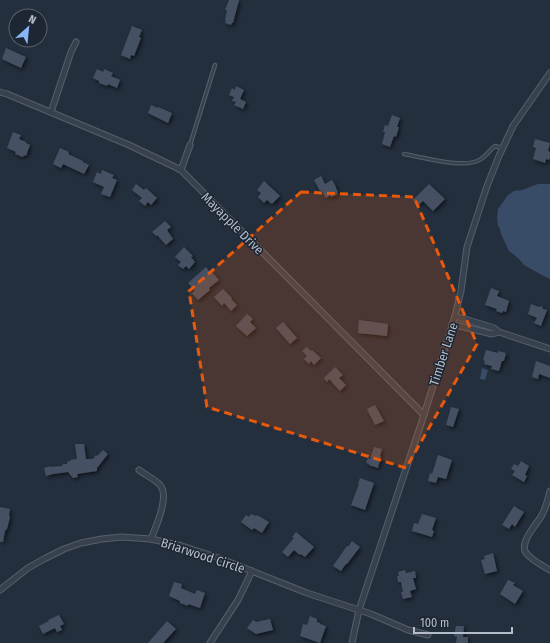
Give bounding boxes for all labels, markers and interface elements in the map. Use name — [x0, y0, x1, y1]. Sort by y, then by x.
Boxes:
north arrow — [8, 8, 48, 48]
text: N — [26, 12, 38, 27]
street label: Mayapple Drive — [198, 189, 267, 258]
street label: Timber Lane — [426, 321, 461, 388]
street label: Briarwood Circle — [159, 535, 247, 576]
scale bar — [414, 609, 512, 635]
text: 100 m — [420, 616, 449, 630]

